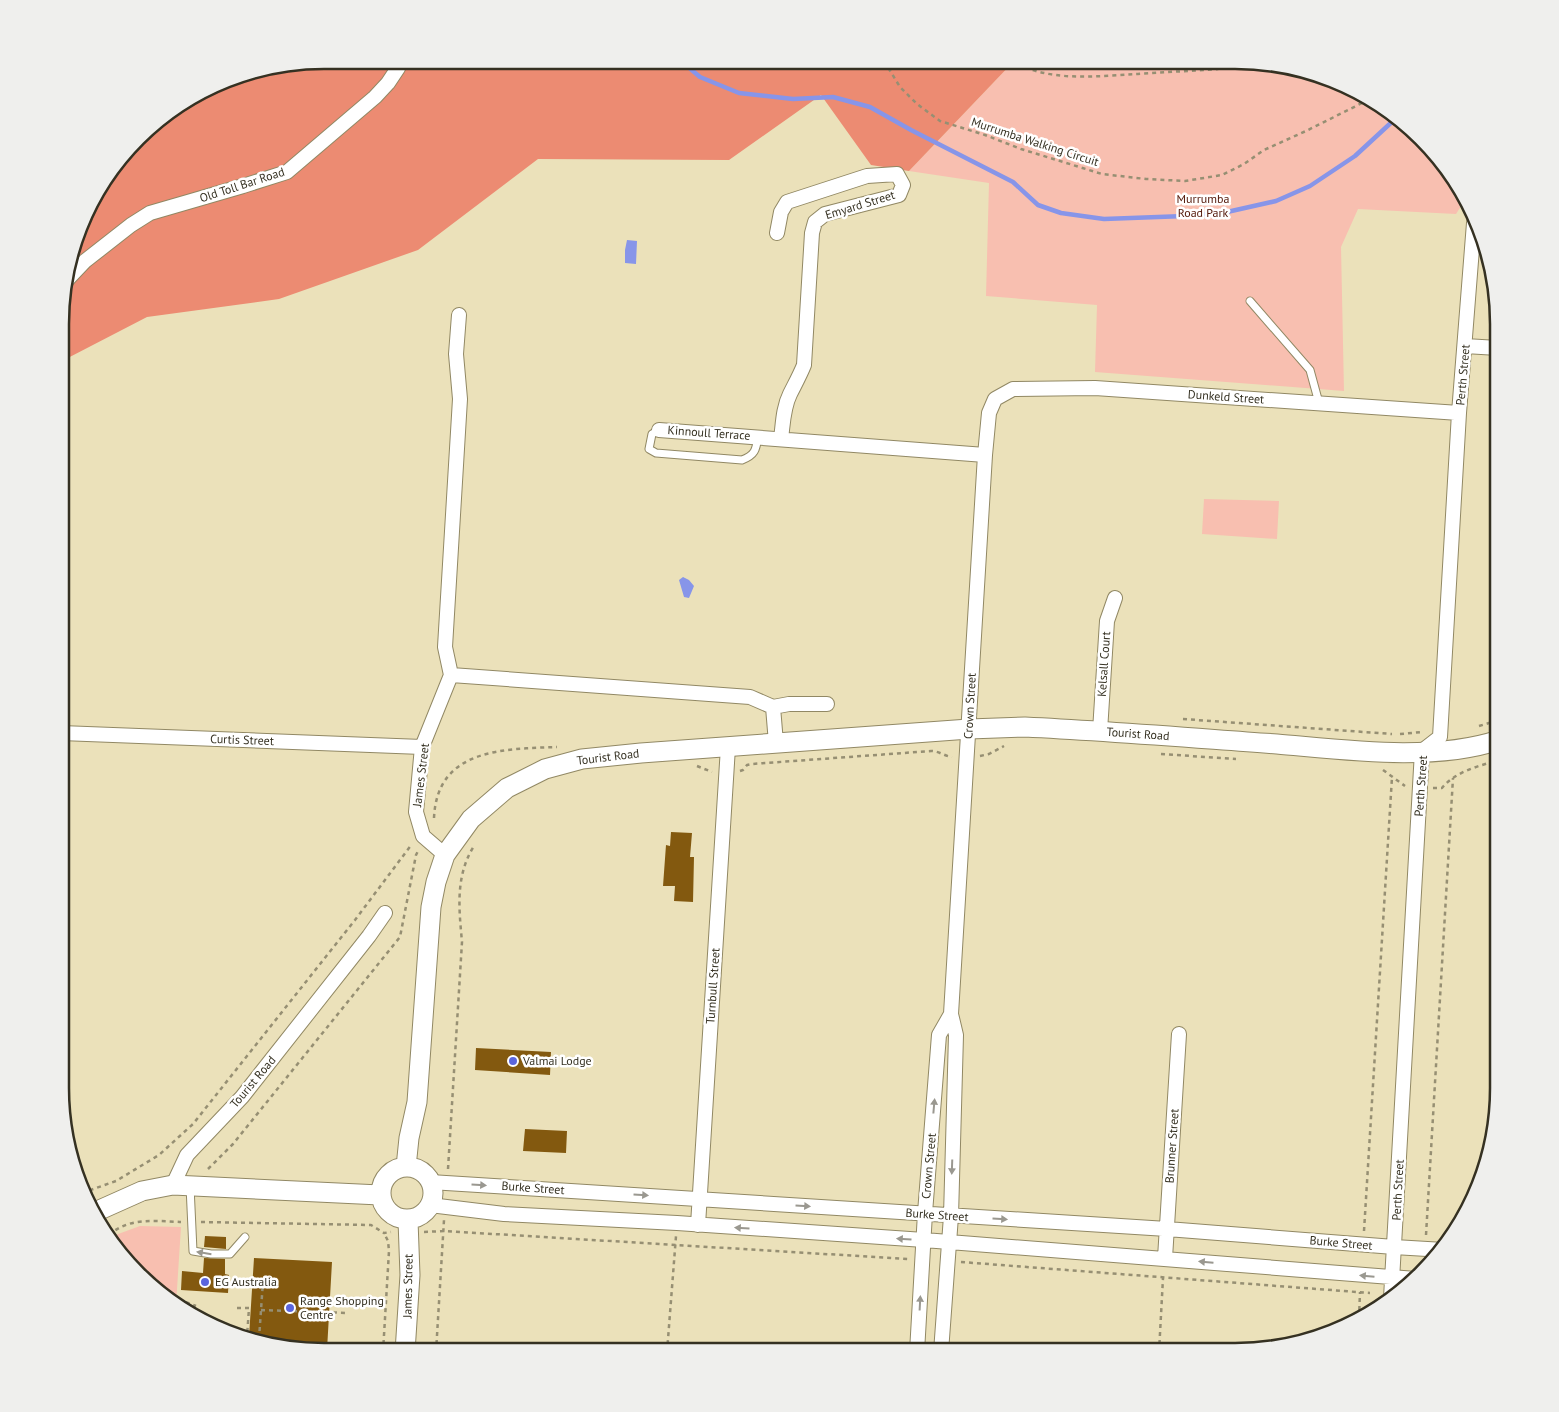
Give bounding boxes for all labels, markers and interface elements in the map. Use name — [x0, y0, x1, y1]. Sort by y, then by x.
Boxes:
street label: Murrumba Walking Circuit — [970, 114, 1101, 169]
street label: Old Toll Bar Road — [197, 164, 286, 205]
street label: Emyard Street — [823, 187, 897, 222]
park label: Murrumba Road Park — [1177, 191, 1229, 220]
street label: Perth Street — [1452, 344, 1473, 406]
street label: Dunkeld Street — [1187, 386, 1265, 407]
street label: Kinnoull Terrace — [667, 422, 751, 443]
street label: Kelsall Court — [1094, 631, 1113, 697]
street label: Crown Street — [960, 672, 979, 739]
street label: Tourist Road — [1106, 724, 1170, 743]
street label: Curtis Street — [210, 731, 274, 748]
street label: James Street — [409, 742, 432, 809]
street label: Tourist Road — [576, 745, 640, 768]
street label: Perth Street — [1411, 755, 1430, 817]
street label: Turnbull Street — [702, 947, 723, 1025]
street label: Tourist Road — [227, 1053, 279, 1111]
place label: Valmai Lodge — [522, 1053, 592, 1068]
marker: Valmai Lodge — [507, 1055, 519, 1067]
one-way arrow — [930, 1098, 938, 1114]
street label: Brunner Street — [1161, 1108, 1182, 1184]
street label: Crown Street — [918, 1132, 939, 1200]
one-way arrow — [948, 1159, 956, 1175]
street label: Perth Street — [1388, 1159, 1407, 1221]
street label: Burke Street — [501, 1178, 565, 1197]
one-way arrow — [471, 1181, 487, 1189]
one-way arrow — [633, 1192, 649, 1200]
one-way arrow — [795, 1202, 811, 1210]
street label: Burke Street — [905, 1205, 969, 1224]
one-way arrow — [992, 1215, 1008, 1223]
one-way arrow — [734, 1223, 750, 1231]
street label: Burke Street — [1309, 1232, 1373, 1253]
one-way arrow — [896, 1235, 912, 1243]
one-way arrow — [195, 1248, 211, 1256]
street label: James Street — [399, 1254, 416, 1319]
one-way arrow — [1197, 1258, 1213, 1266]
one-way arrow — [1359, 1272, 1375, 1280]
place label: EG Australia — [215, 1274, 277, 1289]
marker: EG Australia — [199, 1276, 211, 1288]
place label: Range Shopping Centre — [300, 1293, 384, 1322]
one-way arrow — [916, 1295, 924, 1311]
marker: Range Shopping Centre — [284, 1302, 296, 1314]

